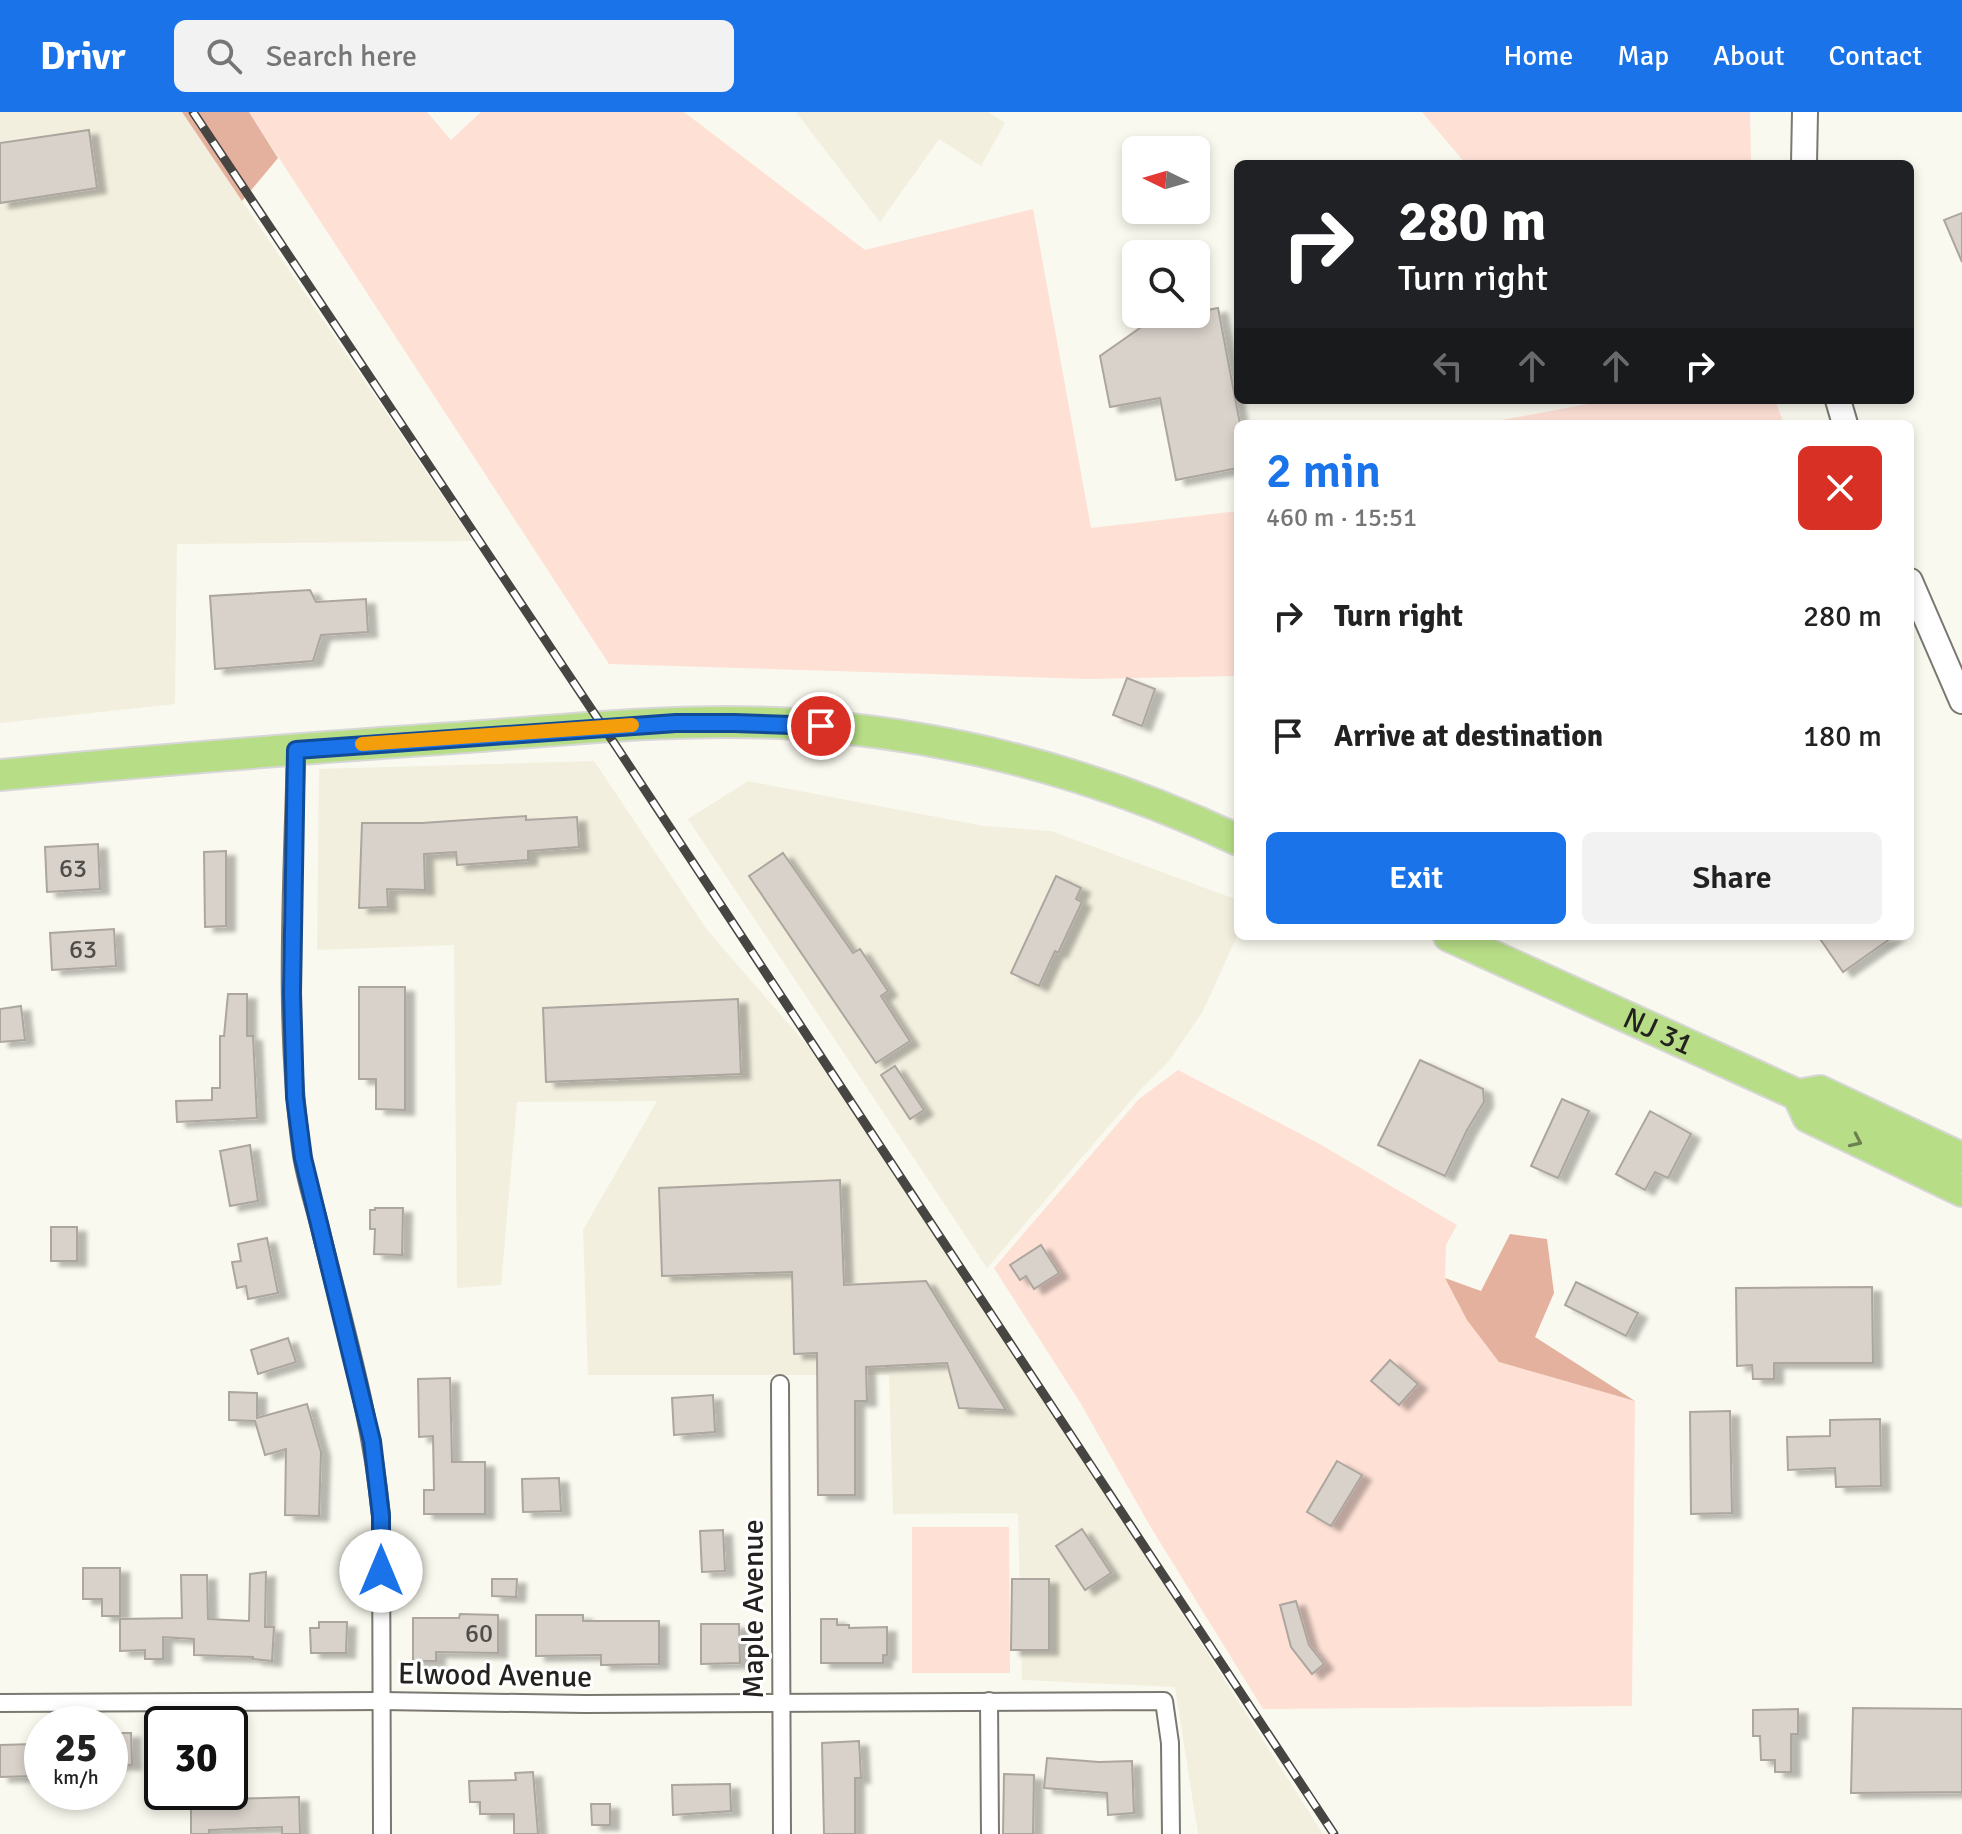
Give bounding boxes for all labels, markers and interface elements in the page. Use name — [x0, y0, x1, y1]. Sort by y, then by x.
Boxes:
search box — [174, 20, 734, 92]
text: Drivr — [40, 33, 126, 80]
icon: search — [202, 34, 246, 78]
text: Search here — [266, 38, 417, 75]
text: Home — [1504, 39, 1573, 73]
text: Map — [1617, 39, 1669, 73]
text: About — [1713, 39, 1785, 73]
text: Contact — [1829, 39, 1922, 73]
north arrow — [1122, 136, 1210, 224]
map controls — [1122, 136, 1210, 328]
text: 280 m — [1398, 187, 1546, 256]
icon: right — [1266, 192, 1370, 296]
button: search — [1122, 240, 1210, 328]
text: Turn right — [1398, 256, 1548, 301]
icon: left — [1426, 344, 1470, 388]
icon: ahead — [1510, 344, 1554, 388]
icon: ahead — [1594, 344, 1638, 388]
icon: right — [1678, 344, 1722, 388]
text: 2 min — [1266, 442, 1381, 501]
button: close — [1798, 446, 1882, 530]
text: 460 m · 15:51 — [1266, 502, 1417, 534]
icon: right — [1266, 594, 1310, 638]
text: Turn right — [1334, 598, 1463, 635]
text: 280 m — [1803, 598, 1882, 635]
pin — [787, 692, 855, 760]
icon: arrive — [799, 704, 843, 748]
icon: arrive — [1266, 714, 1310, 758]
text: Arrive at destination — [1334, 718, 1603, 755]
text: 180 m — [1803, 718, 1882, 755]
button: Exit — [1266, 832, 1566, 924]
button: Share — [1582, 832, 1882, 924]
house number: 63 — [59, 853, 87, 885]
house number: 63 — [69, 934, 97, 966]
street label: NJ 31 — [1617, 1000, 1699, 1064]
one-way arrow — [1848, 1131, 1863, 1147]
street label: Maple Avenue — [735, 1519, 772, 1699]
position arrow — [339, 1529, 423, 1613]
house number: 60 — [465, 1618, 493, 1650]
street label: Elwood Avenue — [397, 1655, 592, 1696]
speed limit sign: 30 — [144, 1706, 248, 1810]
text: 25 — [54, 1723, 98, 1773]
text: km/h — [53, 1765, 99, 1790]

